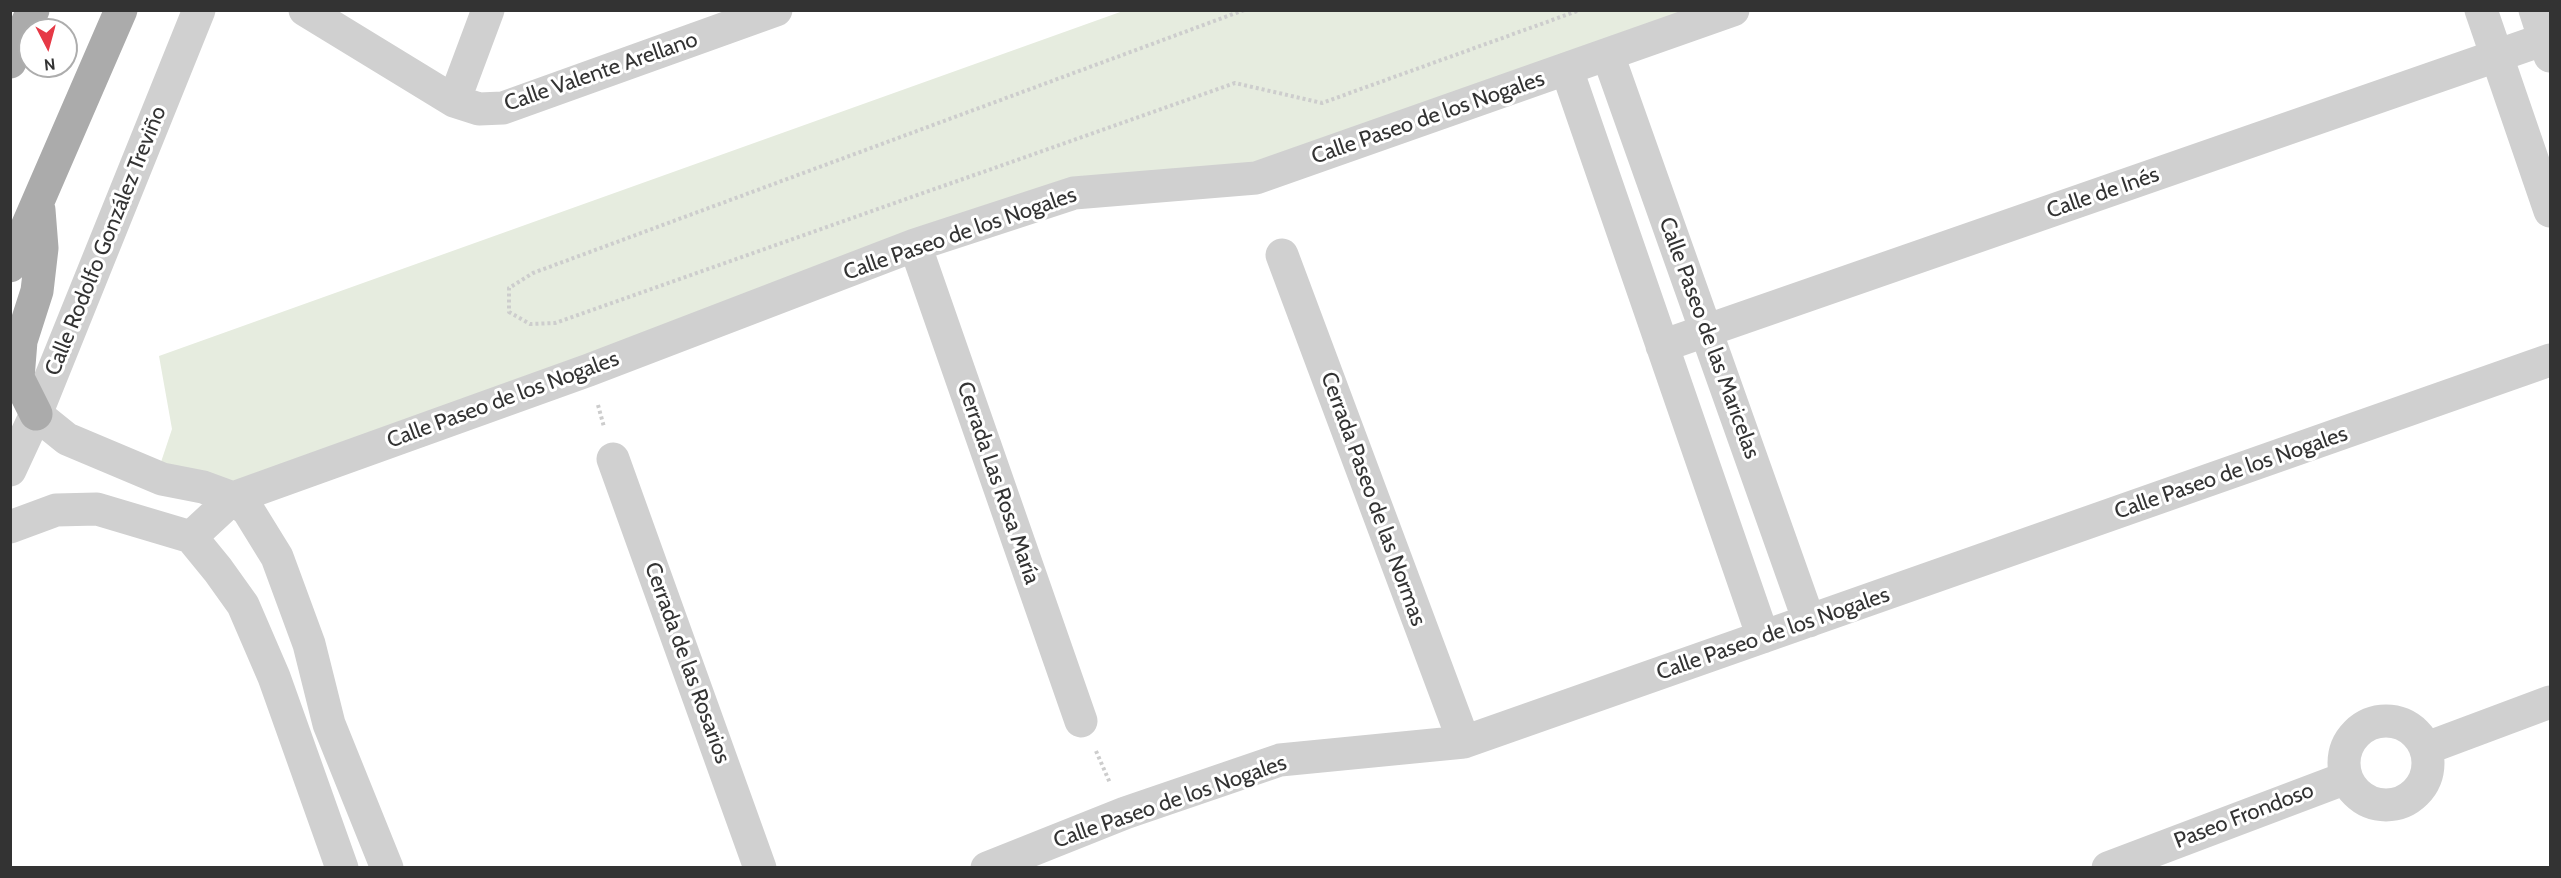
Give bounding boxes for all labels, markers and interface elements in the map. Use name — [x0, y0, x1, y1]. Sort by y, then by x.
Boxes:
north arrow — [18, 18, 78, 78]
street label: Calle Valente Arellano — [501, 27, 701, 117]
text: N — [43, 54, 56, 74]
street label: Calle Paseo de los Nogales — [1308, 66, 1548, 170]
street label: Calle Rodolfo González Treviño — [40, 102, 172, 380]
street label: Calle de Inés — [2043, 161, 2163, 225]
street label: Calle Paseo de los Nogales — [840, 182, 1080, 286]
street label: Calle Paseo de las Maricelas — [1653, 214, 1765, 462]
street label: Calle Paseo de los Nogales — [383, 346, 623, 454]
street label: Cerrada Paseo de las Normas — [1315, 368, 1431, 630]
street label: Cerrada Las Rosa María — [951, 378, 1045, 588]
street label: Calle Paseo de los Nogales — [2111, 421, 2351, 525]
street label: Cerrada de las Rosarios — [638, 559, 736, 767]
street label: Calle Paseo de los Nogales — [1653, 582, 1893, 686]
street label: Calle Paseo de los Nogales — [1050, 750, 1290, 854]
street label: Paseo Frondoso — [2170, 777, 2318, 855]

